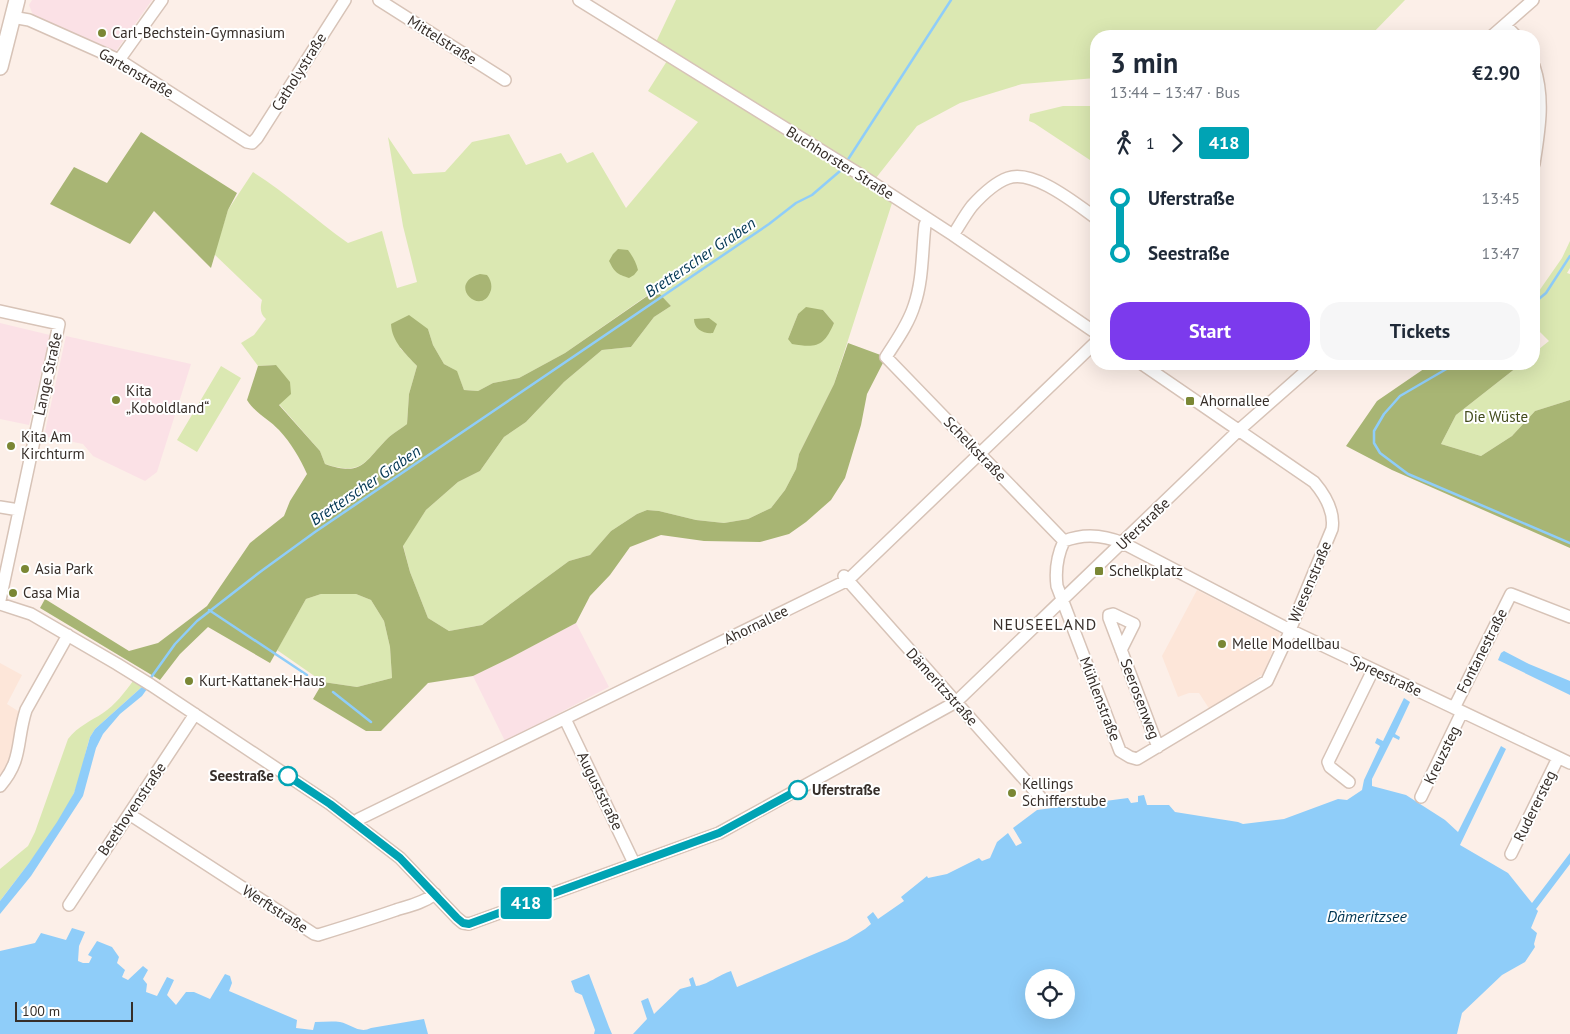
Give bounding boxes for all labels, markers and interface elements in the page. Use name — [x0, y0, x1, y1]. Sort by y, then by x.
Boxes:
street label: Mittelstraße — [404, 11, 481, 68]
place label: Carl-Bechstein-Gymnasium — [112, 23, 285, 42]
marker: Carl-Bechstein-Gymnasium — [96, 27, 108, 39]
street label: Catholystraße — [267, 29, 330, 114]
street label: Gartenstraße — [95, 43, 177, 102]
text: 3 min — [1110, 44, 1178, 81]
text: €2.90 — [1472, 61, 1520, 85]
text: 13:44 – 13:47 · Bus — [1110, 82, 1240, 102]
street label: Buchhorster Straße — [783, 122, 898, 203]
icon: walk — [1110, 129, 1138, 157]
icon: forward — [1163, 129, 1191, 157]
text: 418 — [1209, 131, 1239, 154]
text: 1 — [1146, 133, 1155, 153]
text: Uferstraße — [1148, 186, 1235, 210]
text: 13:45 — [1482, 188, 1520, 208]
water label: Bretterscher Graben — [641, 213, 759, 301]
text: Seestraße — [1148, 241, 1230, 265]
text: 13:47 — [1482, 243, 1520, 263]
button: Start — [1110, 302, 1310, 360]
button: Tickets — [1320, 302, 1520, 360]
street label: Lange Straße — [29, 330, 66, 417]
place label: Kita „Koboldland“ — [126, 381, 209, 417]
place label: Ahornallee — [1200, 391, 1270, 410]
marker: Kita „Koboldland“ — [110, 394, 122, 406]
marker: Ahornallee — [1184, 395, 1196, 407]
park label: Die Wüste — [1464, 407, 1528, 426]
street label: Schelkstraße — [940, 412, 1011, 485]
place label: Kita Am Kirchturm — [21, 427, 85, 463]
marker: Kita Am Kirchturm — [5, 440, 17, 452]
water label: Bretterscher Graben — [306, 441, 424, 529]
street label: Uferstraße — [1112, 493, 1174, 554]
street label: Wiesenstraße — [1284, 538, 1335, 625]
place label: Asia Park — [35, 559, 94, 578]
place label: Schelkplatz — [1109, 561, 1183, 580]
marker: Asia Park — [19, 563, 31, 575]
marker: Schelkplatz — [1093, 565, 1105, 577]
place label: Casa Mia — [23, 583, 80, 602]
marker: Casa Mia — [7, 587, 19, 599]
street label: Ahornallee — [720, 601, 791, 648]
street label: Fontanestraße — [1452, 605, 1511, 696]
district label: NEUSEELAND — [993, 614, 1097, 634]
place label: Melle Modellbau — [1232, 634, 1340, 653]
marker: Melle Modellbau — [1216, 638, 1228, 650]
street label: Dämeritzstraße — [902, 644, 982, 730]
street label: Spreestraße — [1347, 651, 1425, 700]
street label: Mühlenstraße — [1076, 654, 1125, 744]
street label: Seerosenweg — [1116, 656, 1165, 742]
place label: Kurt-Kattanek-Haus — [199, 671, 325, 690]
marker: Kurt-Kattanek-Haus — [183, 675, 195, 687]
street label: Kreuzsteg — [1419, 722, 1464, 787]
street label: Auguststraße — [573, 748, 628, 833]
street label: Beethovenstraße — [93, 759, 170, 859]
place label: Seestraße — [210, 766, 274, 785]
marker: Seestraße — [278, 766, 298, 786]
street label: Ruderersteg — [1509, 767, 1560, 845]
place label: Kellings Schifferstube — [1022, 774, 1106, 810]
marker: Uferstraße — [788, 780, 808, 800]
place label: Uferstraße — [812, 780, 881, 799]
marker: Kellings Schifferstube — [1006, 787, 1018, 799]
street label: Werftstraße — [239, 880, 312, 937]
line badge: 418 — [497, 887, 555, 919]
text: 418 — [511, 891, 541, 914]
water label: Dämeritzsee — [1327, 906, 1407, 926]
map controls — [1025, 969, 1075, 1019]
button: locate — [1025, 969, 1075, 1019]
scale bar — [15, 999, 132, 1022]
text: 100 m — [22, 1002, 60, 1020]

